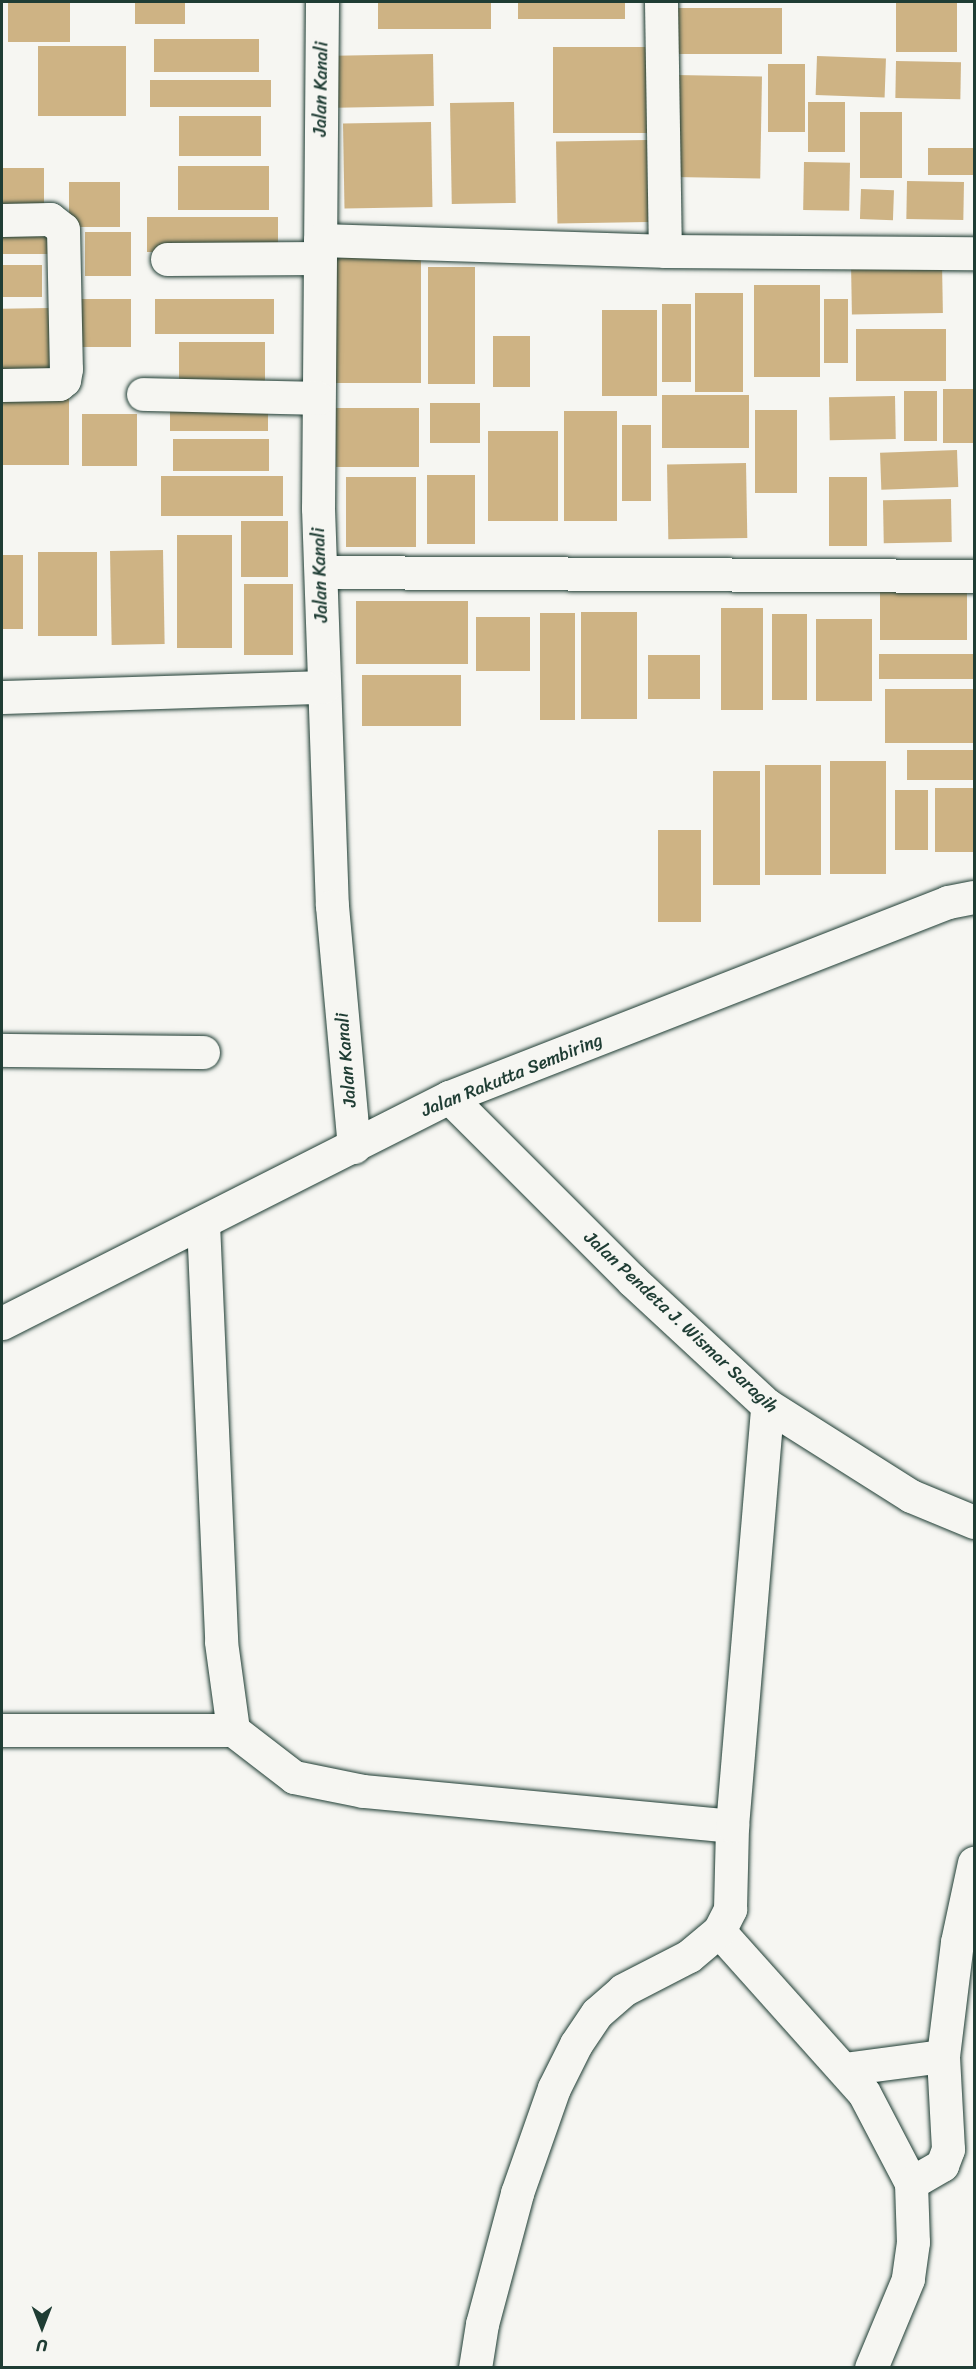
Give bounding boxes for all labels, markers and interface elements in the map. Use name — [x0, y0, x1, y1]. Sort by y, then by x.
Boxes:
street label: Jalan Kanali — [309, 41, 333, 137]
street label: Jalan Kanali — [308, 527, 332, 623]
street label: Jalan Kanali — [331, 1012, 361, 1108]
street label: Jalan Rakutta Sembiring — [418, 1029, 606, 1121]
street label: Jalan Pendeta J. Wismar Saragih — [580, 1227, 782, 1417]
north arrow — [12, 2297, 72, 2357]
text: U — [37, 2331, 47, 2360]

